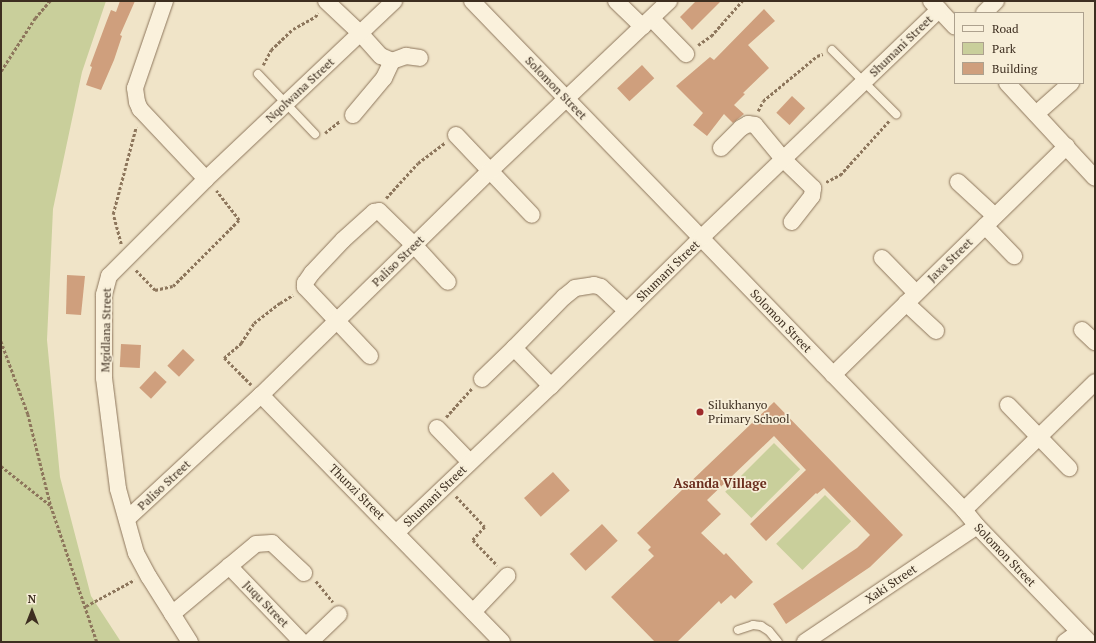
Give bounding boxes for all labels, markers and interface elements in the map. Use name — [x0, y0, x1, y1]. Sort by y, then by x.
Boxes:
street label: Shumani Street — [866, 12, 936, 80]
legend — [954, 12, 1084, 84]
text: Road — [992, 21, 1019, 36]
text: Park — [992, 41, 1016, 56]
street label: Solomon Street — [522, 53, 590, 123]
street label: Nqolwana Street — [263, 55, 337, 125]
text: Building — [992, 61, 1037, 76]
street label: Paliso Street — [369, 232, 427, 290]
street label: Jaxa Street — [924, 235, 976, 285]
street label: Shumani Street — [633, 237, 703, 305]
street label: Solomon Street — [747, 286, 815, 356]
street label: Mgidlana Street — [98, 287, 114, 373]
place label: Silukhanyo Primary School — [708, 398, 790, 426]
marker: Silukhanyo Primary School — [695, 407, 705, 417]
street label: Paliso Street — [135, 457, 193, 513]
street label: Thunzi Street — [326, 461, 388, 523]
street label: Shumani Street — [400, 462, 470, 530]
district label: Asanda Village — [673, 475, 767, 491]
street label: Solomon Street — [971, 520, 1039, 590]
street label: Xaki Street — [863, 562, 919, 606]
street label: Juqu Street — [240, 578, 292, 630]
north arrow — [12, 591, 52, 631]
text: N — [28, 592, 36, 606]

